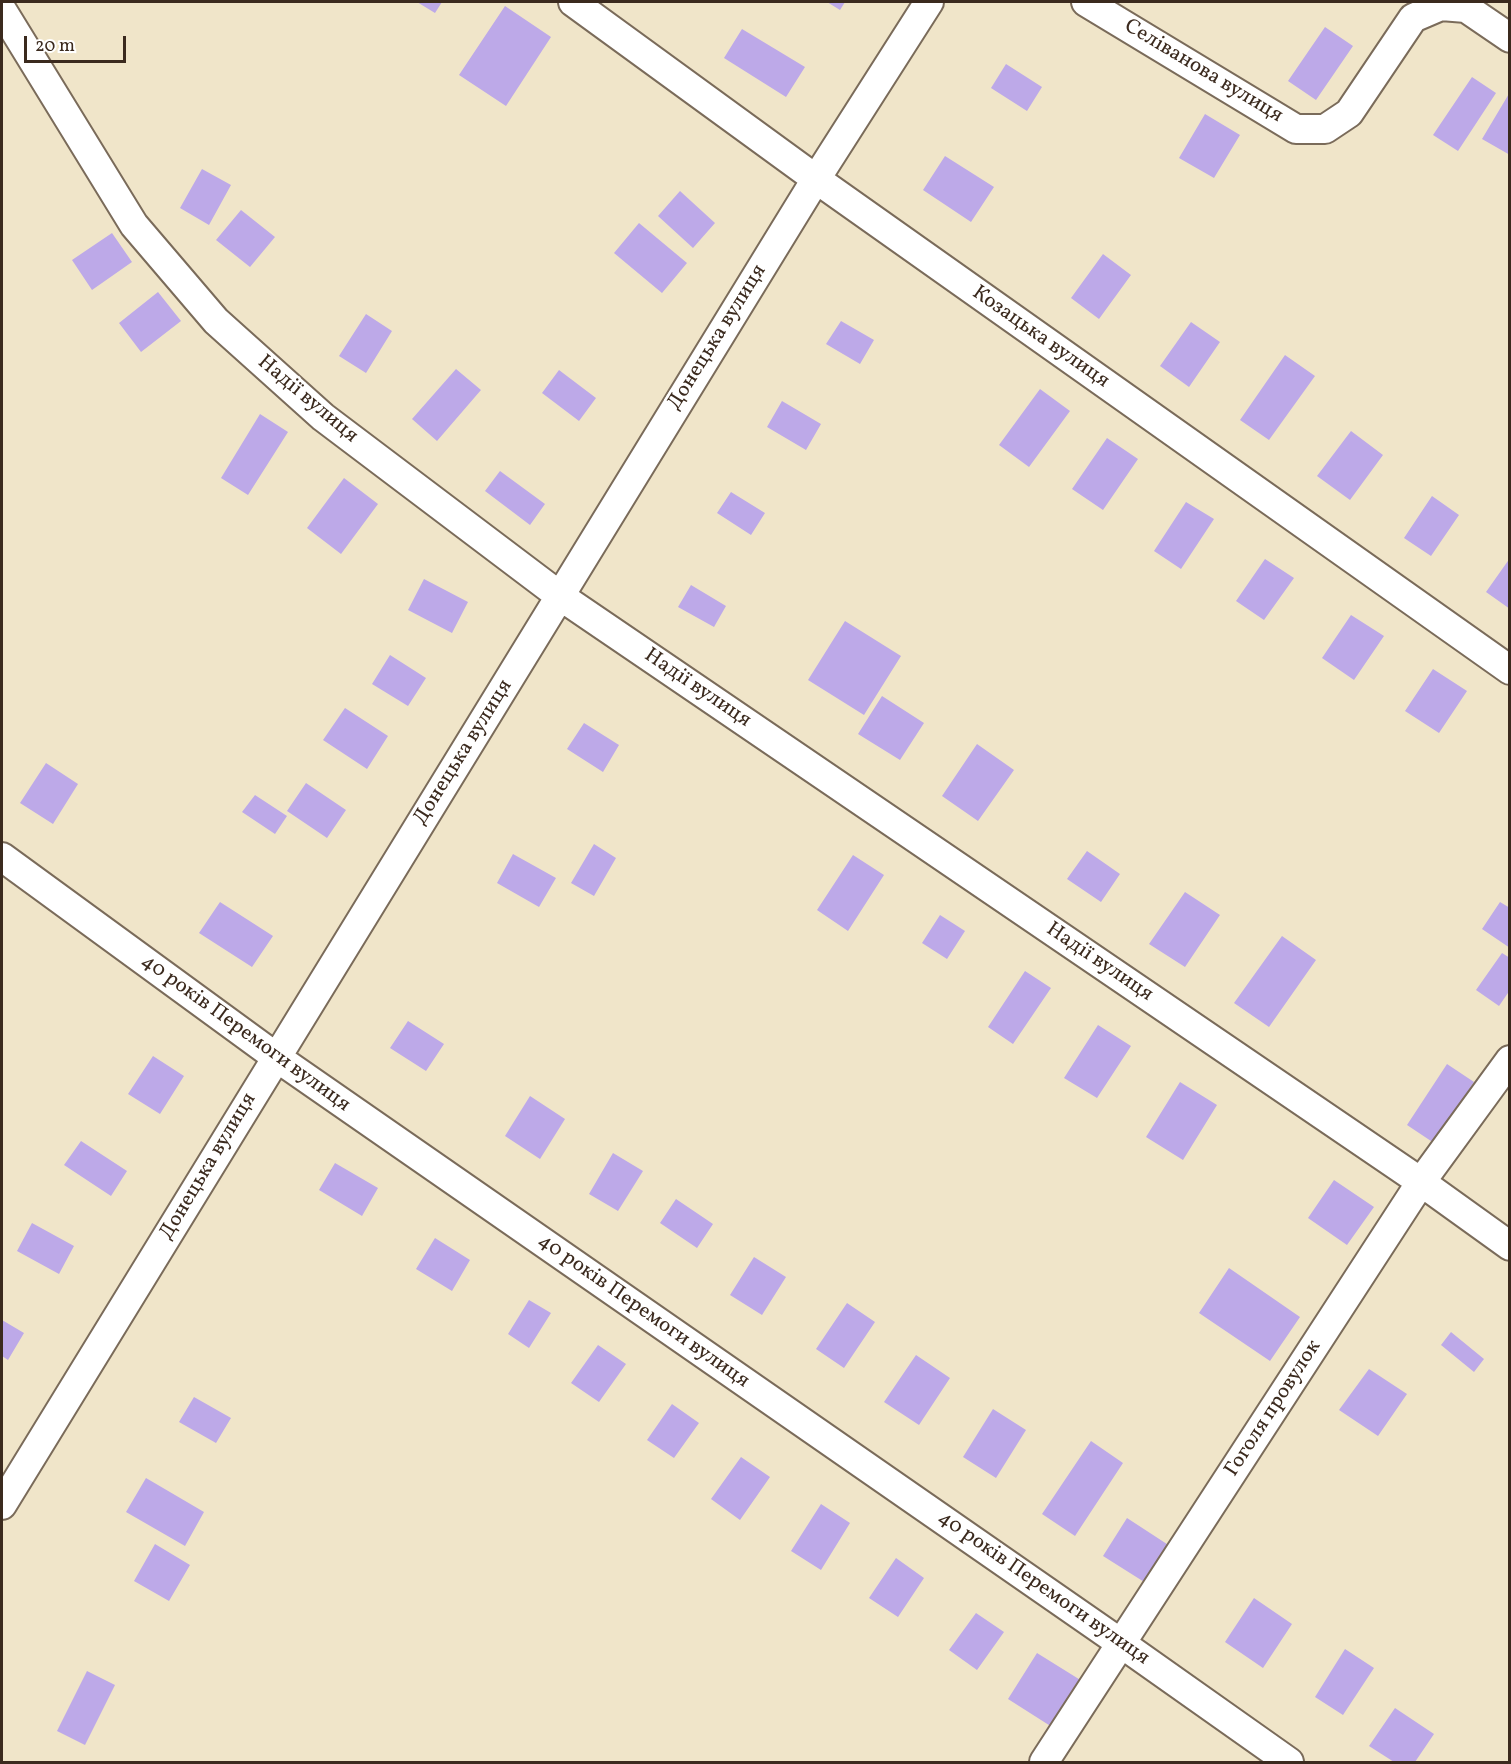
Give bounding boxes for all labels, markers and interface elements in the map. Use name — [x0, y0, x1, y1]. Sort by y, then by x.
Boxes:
street label: Селіванова вулиця — [1119, 15, 1287, 129]
scale bar — [27, 24, 129, 62]
text: 20 m — [35, 34, 75, 59]
street label: Донецька вулиця — [663, 261, 773, 415]
street label: Козацька вулиця — [966, 281, 1114, 395]
street label: Надії вулиця — [252, 351, 362, 449]
street label: Надії вулиця — [639, 644, 755, 734]
street label: Донецька вулиця — [409, 676, 519, 830]
street label: Надії вулиця — [1041, 918, 1157, 1008]
street label: 40 років Перемоги вулиця — [135, 950, 355, 1118]
street label: Донецька вулиця — [155, 1089, 263, 1245]
street label: 40 років Перемоги вулиця — [532, 1229, 754, 1395]
street label: Гоголя провулок — [1220, 1336, 1328, 1482]
street label: 40 років Перемоги вулиця — [932, 1506, 1154, 1672]

